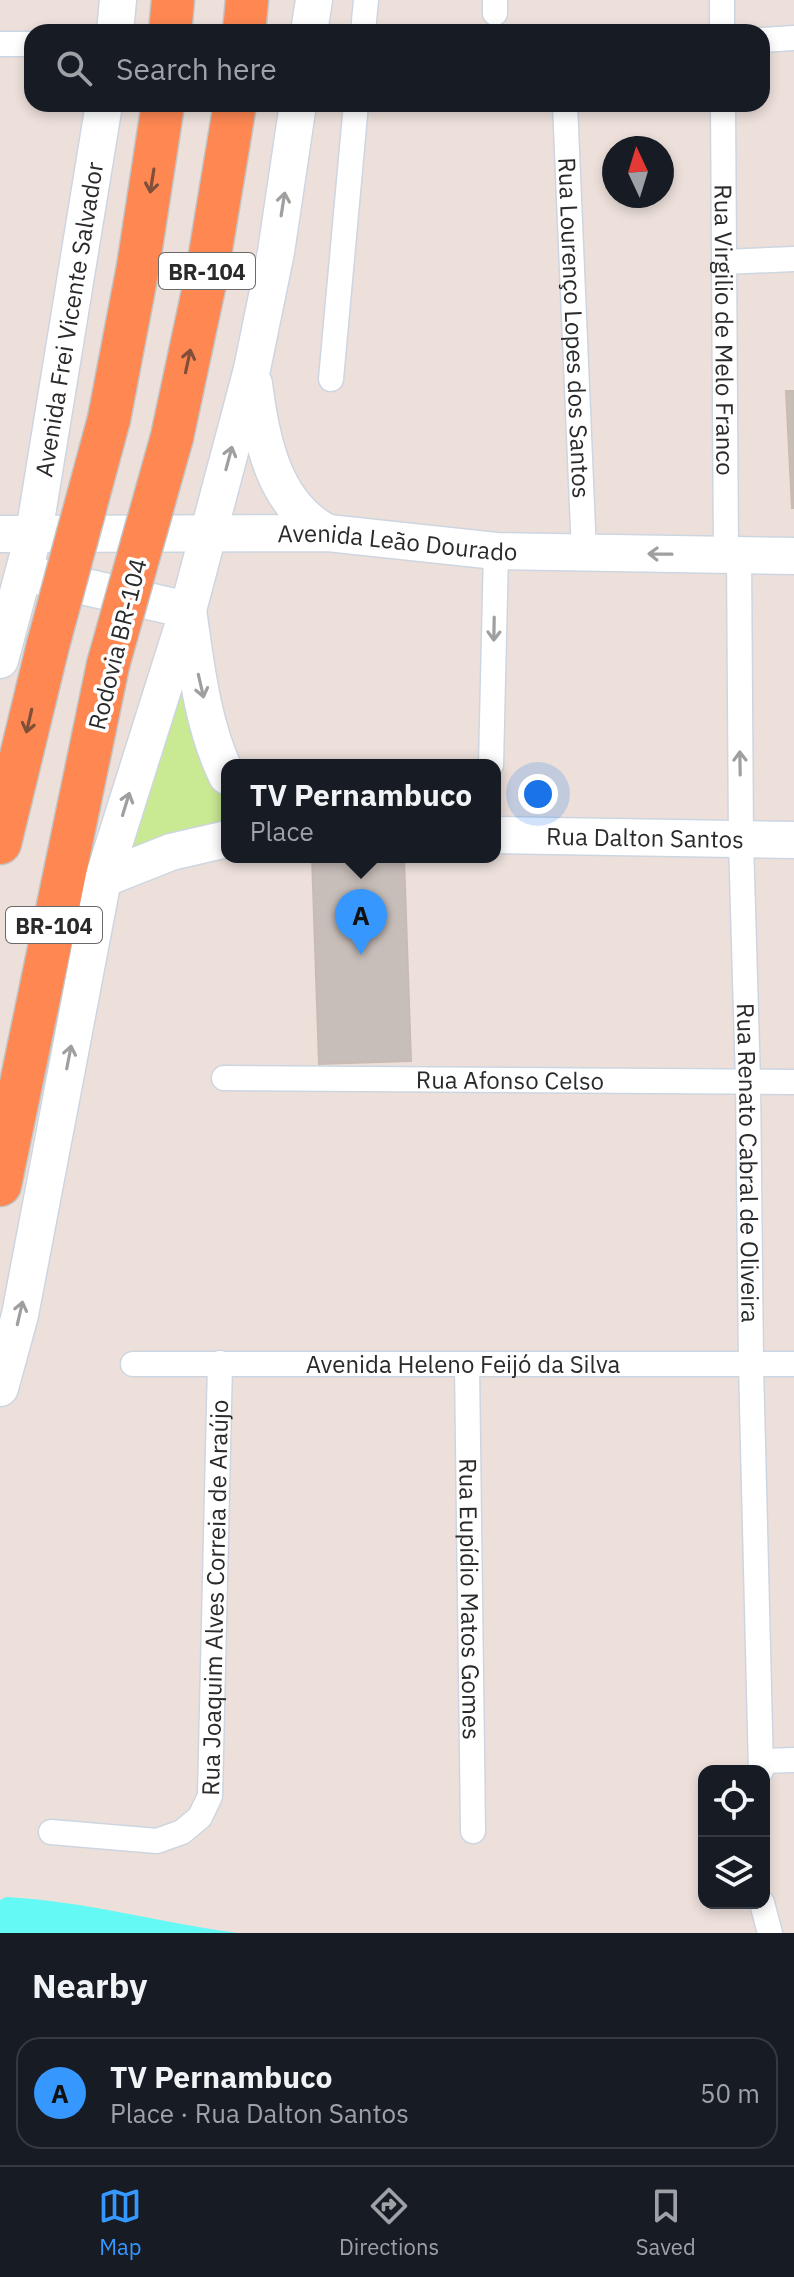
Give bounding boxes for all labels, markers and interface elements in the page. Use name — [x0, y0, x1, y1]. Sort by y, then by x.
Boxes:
search box — [24, 24, 770, 112]
icon: search — [52, 46, 96, 90]
text: Search here — [116, 49, 277, 88]
north arrow — [602, 136, 674, 208]
street label: Rua Lourenço Lopes dos Santos — [551, 157, 598, 499]
street label: Avenida Frei Vicente Salvador — [27, 159, 110, 479]
one-way arrow — [143, 168, 158, 193]
street label: Rua Virgilio de Melo Franco — [708, 184, 741, 476]
one-way arrow — [276, 191, 291, 217]
road number: BR-104 — [159, 253, 255, 289]
one-way arrow — [181, 349, 196, 374]
one-way arrow — [222, 445, 237, 471]
street label: Avenida Leão Dourado — [278, 517, 518, 567]
one-way arrow — [647, 546, 674, 562]
street label: Rodovia BR-104 — [80, 555, 154, 733]
one-way arrow — [487, 615, 502, 642]
one-way arrow — [194, 673, 209, 699]
one-way arrow — [21, 708, 36, 734]
one-way arrow — [732, 750, 748, 777]
popup — [221, 759, 501, 863]
your location — [518, 774, 558, 814]
text: TV Pernambuco — [250, 775, 472, 814]
one-way arrow — [119, 792, 134, 818]
text: Place — [250, 814, 314, 848]
street label: Rua Dalton Santos — [546, 820, 744, 855]
pin: A — [335, 889, 387, 955]
road number: BR-104 — [6, 907, 102, 943]
street label: Rua Renato Cabral de Oliveira — [730, 1003, 767, 1323]
one-way arrow — [62, 1045, 77, 1071]
street label: Rua Afonso Celso — [416, 1063, 604, 1097]
one-way arrow — [13, 1300, 28, 1326]
street label: Avenida Heleno Feijó da Silva — [306, 1348, 621, 1380]
street label: Rua Joaquim Alves Correia de Araújo — [194, 1399, 235, 1796]
street label: Rua Eupídio Matos Gomes — [452, 1458, 488, 1740]
map controls — [698, 1765, 770, 1909]
button: locate — [698, 1765, 770, 1837]
button: layers — [698, 1837, 770, 1909]
text: Nearby — [32, 1963, 147, 2007]
text: TV Pernambuco — [110, 2057, 332, 2096]
text: A — [51, 2076, 69, 2110]
text: 50 m — [700, 2076, 760, 2110]
text: Place · Rua Dalton Santos — [110, 2096, 409, 2130]
tab: Map — [98, 2184, 142, 2261]
tab: Directions — [339, 2184, 439, 2261]
tab: Saved — [636, 2184, 696, 2261]

